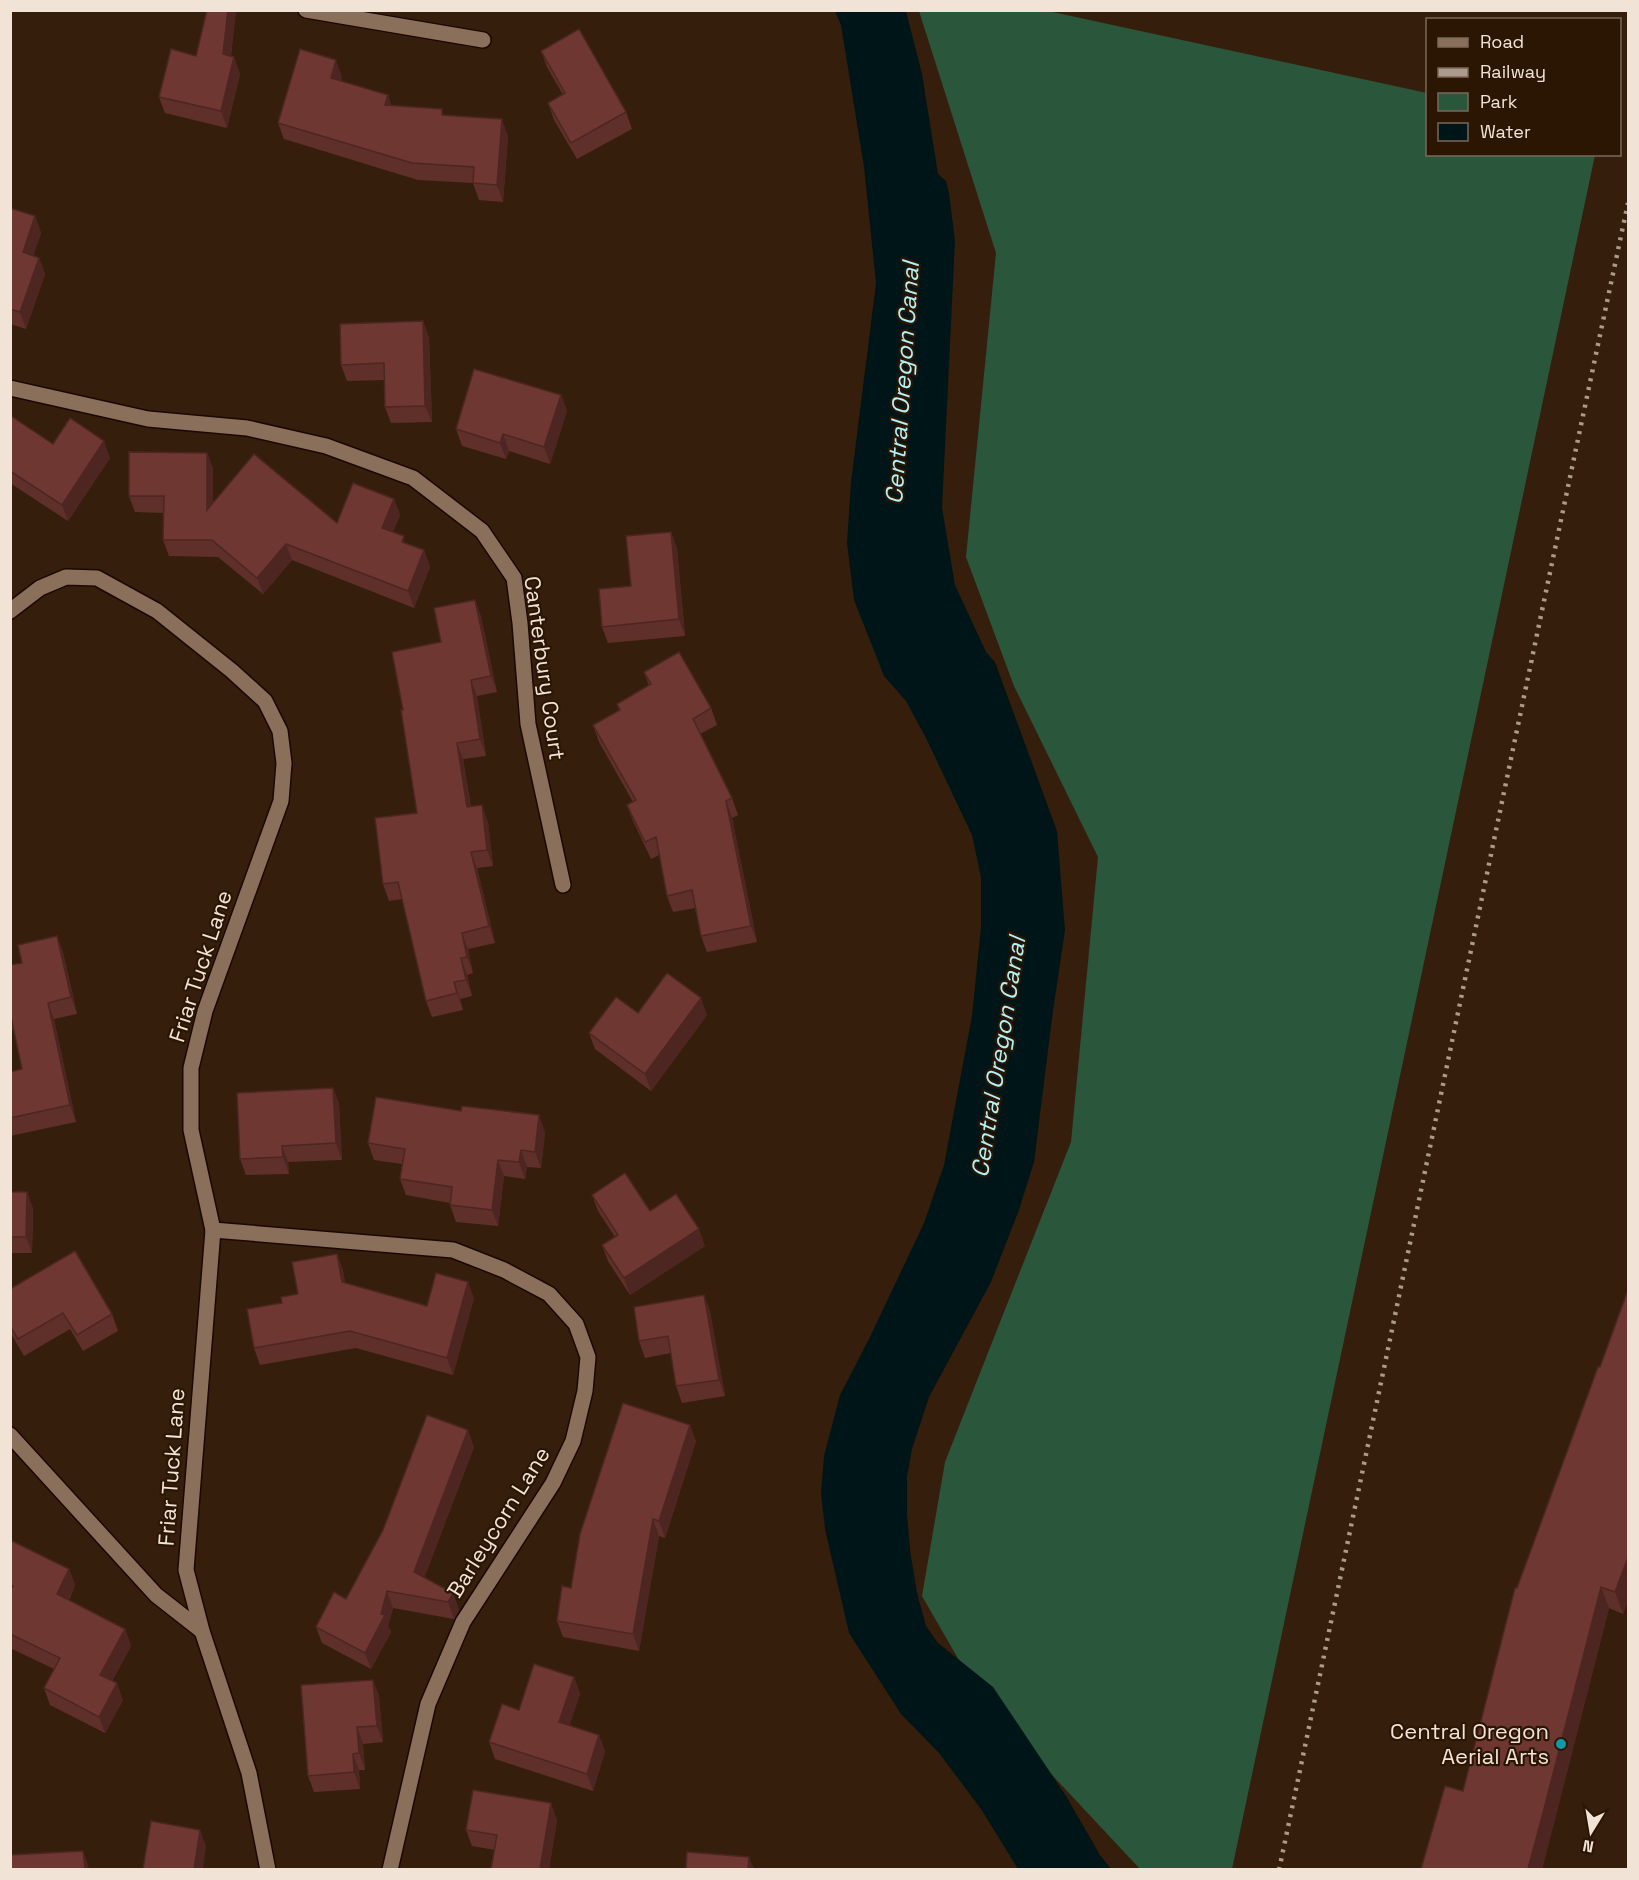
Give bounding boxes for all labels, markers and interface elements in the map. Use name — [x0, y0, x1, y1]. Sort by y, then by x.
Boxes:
legend — [1426, 18, 1621, 156]
text: Road — [1480, 30, 1524, 53]
text: Railway — [1480, 60, 1546, 83]
text: Park — [1480, 90, 1518, 113]
text: Water — [1480, 120, 1531, 143]
water label: Central Oregon Canal — [878, 258, 926, 505]
street label: Canterbury Court — [518, 574, 572, 762]
street label: Friar Tuck Lane — [162, 886, 238, 1046]
water label: Central Oregon Canal — [964, 931, 1033, 1179]
street label: Friar Tuck Lane — [152, 1387, 190, 1547]
street label: Barleycorn Lane — [440, 1441, 556, 1603]
place label: Central Oregon Aerial Arts — [1390, 1717, 1549, 1770]
marker: Central Oregon Aerial Arts — [1554, 1737, 1568, 1751]
north arrow — [1561, 1802, 1621, 1862]
text: N — [1581, 1835, 1596, 1858]

